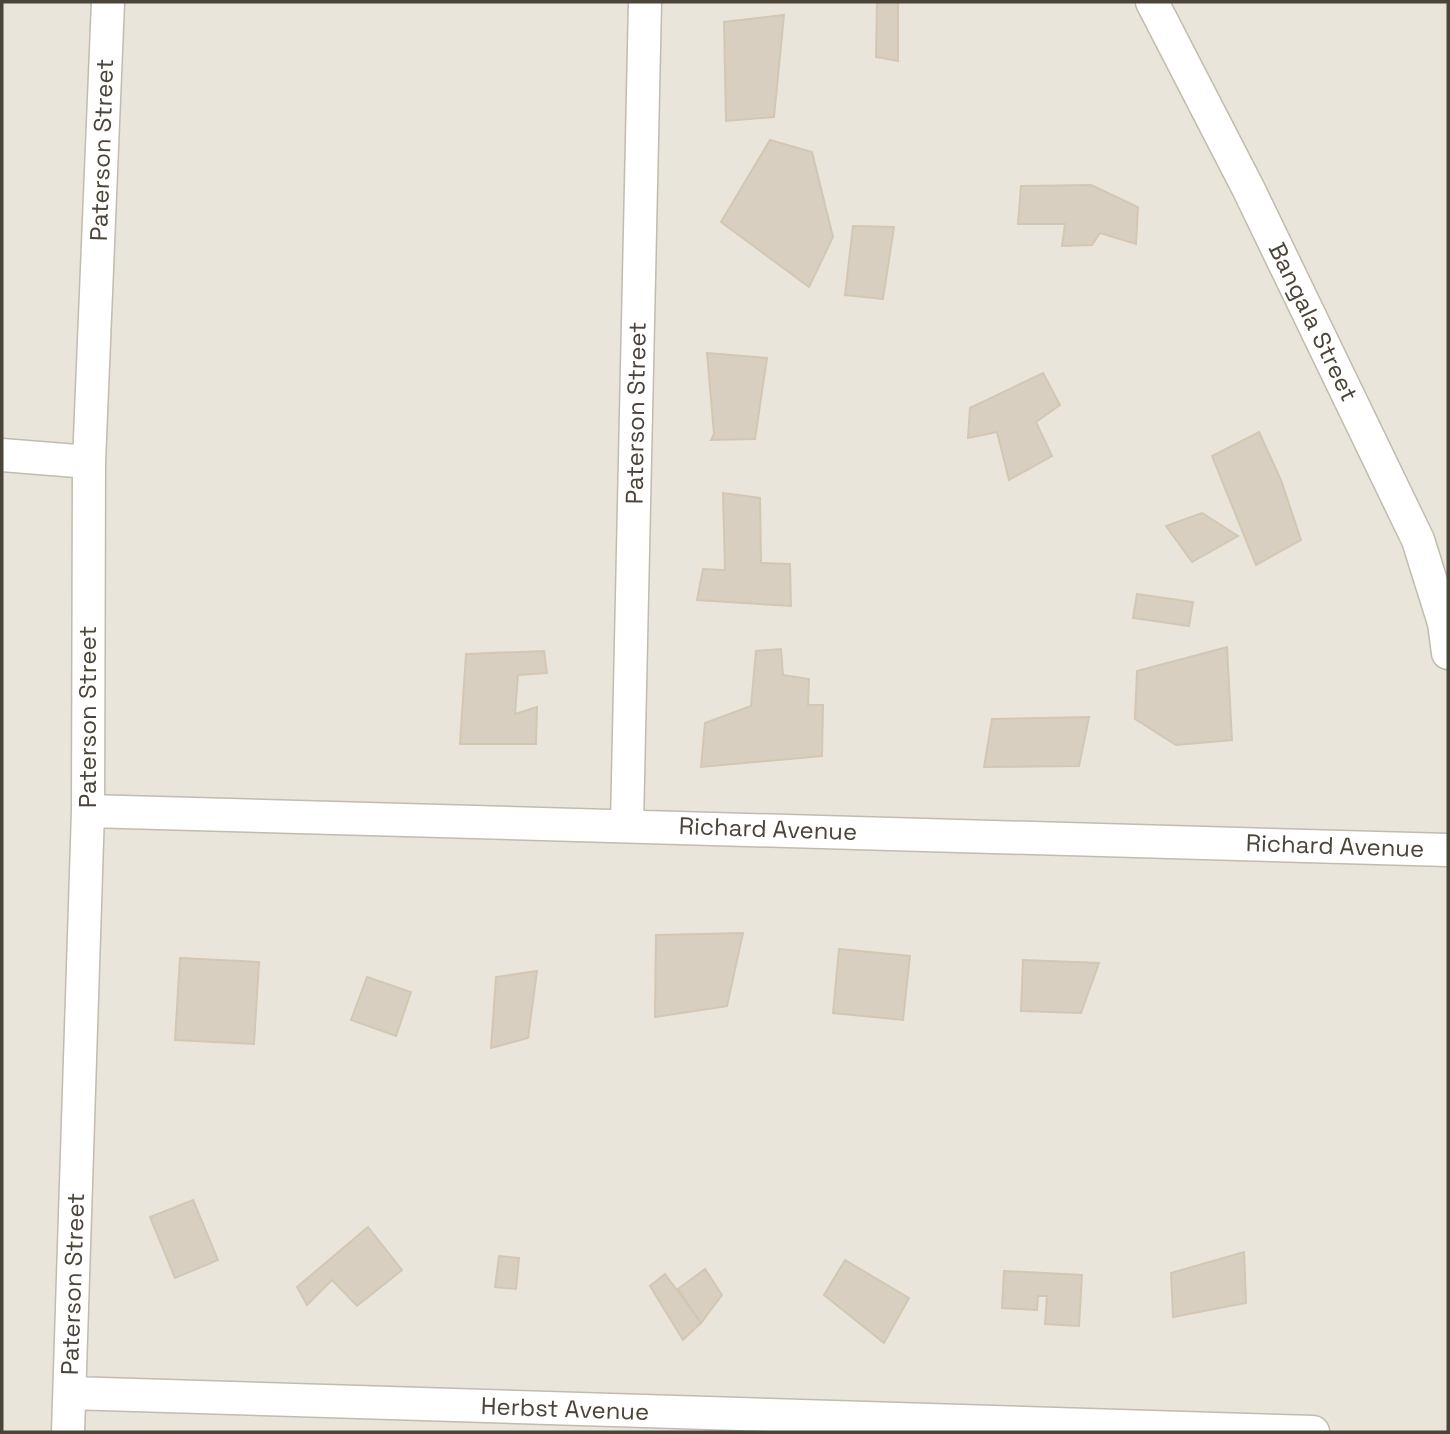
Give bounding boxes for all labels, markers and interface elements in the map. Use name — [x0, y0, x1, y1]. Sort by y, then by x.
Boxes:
street label: Paterson Street — [83, 58, 120, 242]
street label: Bangala Street — [1262, 237, 1365, 406]
street label: Paterson Street — [618, 321, 653, 505]
street label: Paterson Street — [72, 626, 103, 808]
street label: Richard Avenue — [678, 810, 858, 847]
street label: Richard Avenue — [1245, 827, 1425, 864]
street label: Paterson Street — [54, 1192, 91, 1376]
street label: Herbst Avenue — [480, 1390, 650, 1427]

